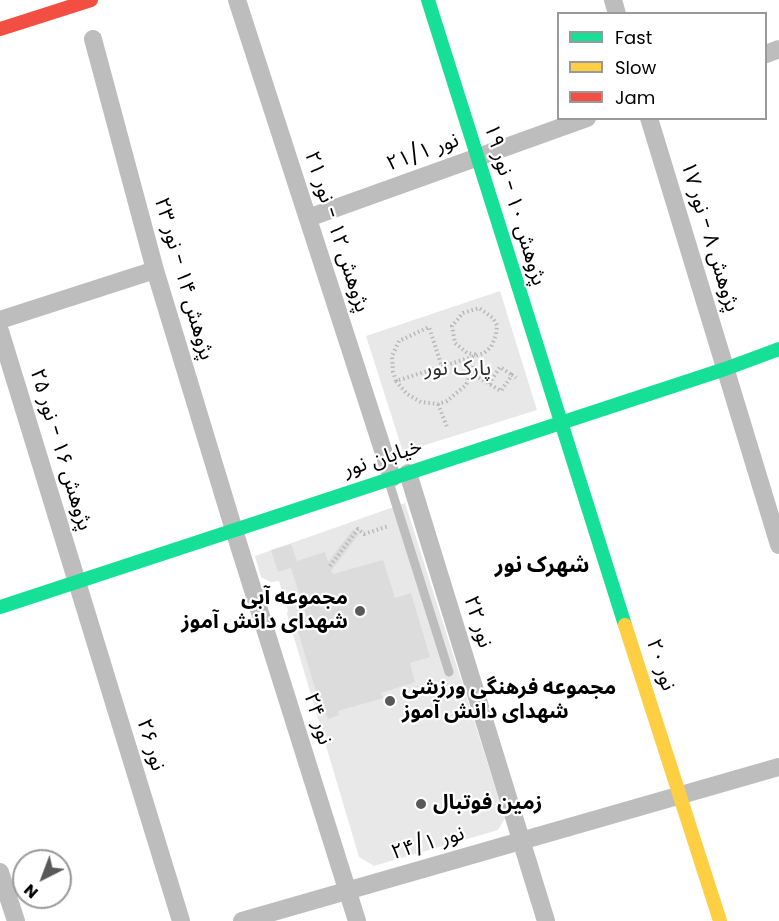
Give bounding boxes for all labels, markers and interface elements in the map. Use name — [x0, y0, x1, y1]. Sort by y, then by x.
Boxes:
legend — [557, 12, 767, 120]
text: Fast — [615, 25, 652, 50]
text: Slow — [615, 55, 656, 80]
text: Jam — [615, 85, 655, 110]
street label: پژوهش ۱۰ - نور ۱۹ — [477, 121, 551, 289]
street label: نور ۲۱/۱ — [383, 128, 463, 178]
street label: پژوهش ۱۲ - نور ۲۱ — [298, 148, 374, 316]
street label: پژوهش ۸ - نور ۱۷ — [674, 159, 744, 315]
street label: پژوهش ۱۴ - نور ۲۳ — [148, 195, 218, 363]
park label: پارک نور — [425, 357, 491, 383]
street label: پژوهش ۱۶ - نور ۲۵ — [23, 366, 97, 534]
street label: خیابان نور — [340, 434, 426, 484]
district label: شهرک نور — [495, 553, 589, 579]
place label: مجموعه آبی شهدای دانش آموز — [181, 586, 348, 636]
street label: نور ۲۲ — [457, 593, 497, 651]
marker: مجموعه آبی شهدای دانش آموز — [353, 604, 367, 618]
street label: نور ۲۰ — [640, 636, 680, 694]
place label: مجموعه فرهنگی ورزشی شهدای دانش آموز — [402, 676, 616, 726]
street label: نور ۲۴ — [297, 690, 337, 748]
marker: مجموعه فرهنگی ورزشی شهدای دانش آموز — [383, 694, 397, 708]
street label: نور ۲۶ — [130, 716, 170, 774]
place label: زمین فوتبال — [433, 791, 542, 817]
marker: زمین فوتبال — [414, 797, 428, 811]
street label: نور ۲۴/۱ — [389, 822, 467, 866]
north arrow — [12, 849, 72, 909]
text: N — [19, 879, 43, 904]

